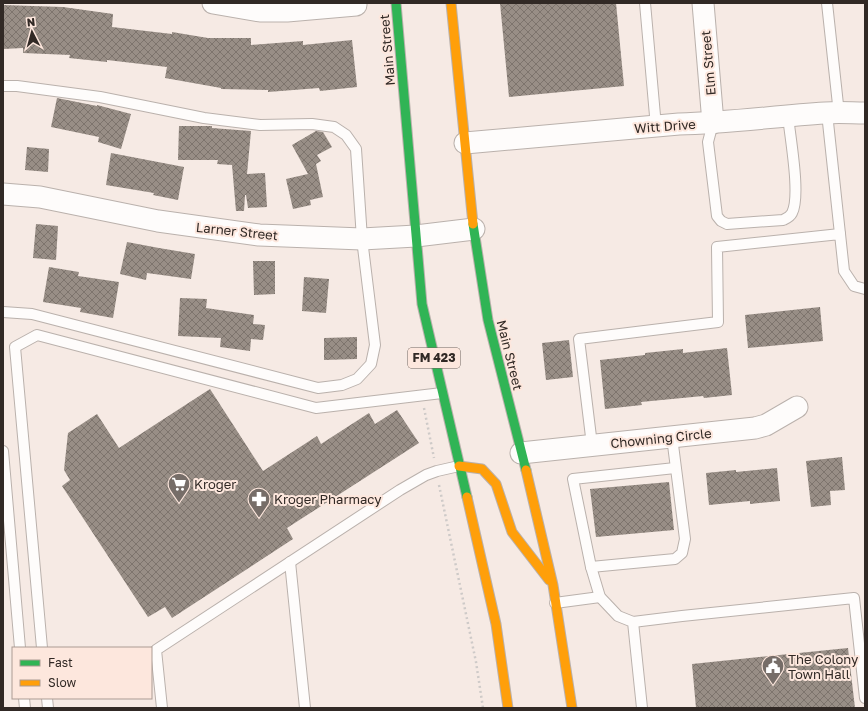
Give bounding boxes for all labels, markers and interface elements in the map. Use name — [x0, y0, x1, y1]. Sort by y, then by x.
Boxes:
north arrow — [12, 12, 52, 52]
street label: Main Street — [376, 14, 398, 86]
text: N — [26, 15, 36, 28]
street label: Elm Street — [697, 30, 719, 96]
street label: Witt Drive — [634, 116, 696, 136]
street label: Larner Street — [195, 219, 279, 243]
street label: Main Street — [494, 318, 526, 392]
road number: FM 423 — [408, 348, 460, 368]
street label: Chowning Circle — [610, 425, 712, 451]
supermarket icon: Kroger — [166, 471, 192, 504]
place label: Kroger — [194, 476, 236, 492]
pharmacy icon: Kroger Pharmacy — [246, 486, 272, 519]
place label: Kroger Pharmacy — [274, 491, 382, 507]
legend — [12, 647, 152, 699]
place label: The Colony Town Hall — [788, 651, 859, 682]
public building icon: The Colony Town Hall — [760, 653, 786, 686]
text: Fast — [48, 655, 73, 670]
text: Slow — [48, 675, 76, 690]

